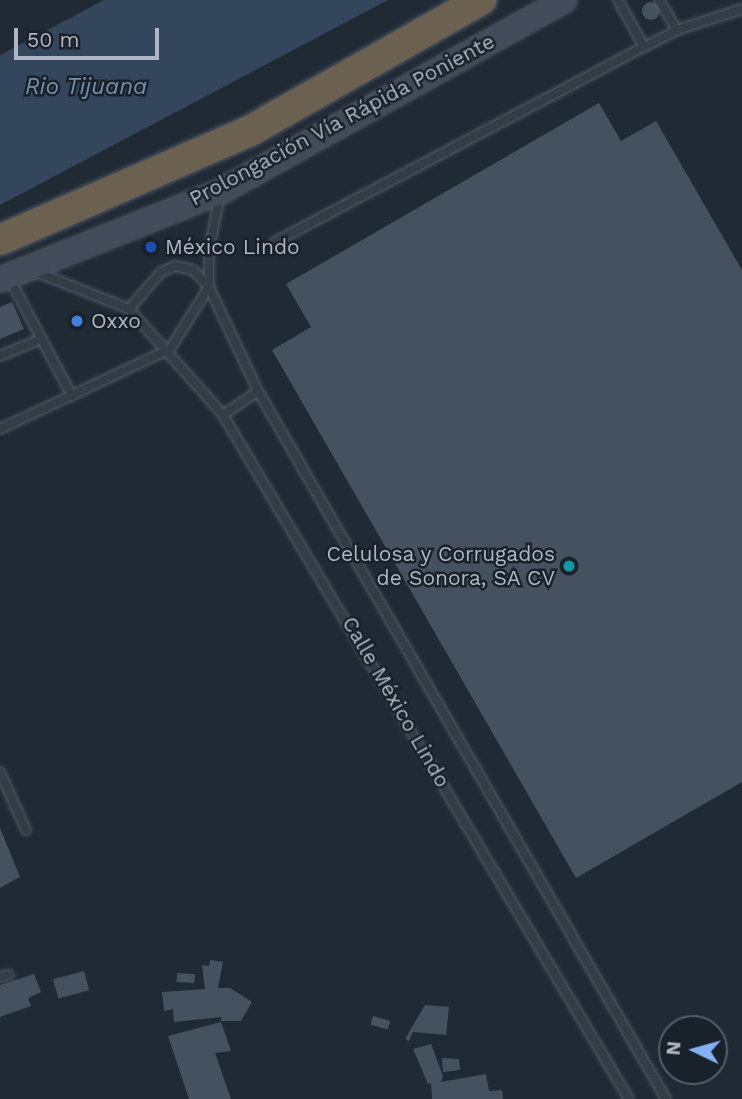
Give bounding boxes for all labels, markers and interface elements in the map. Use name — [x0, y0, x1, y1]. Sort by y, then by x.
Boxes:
scale bar — [18, 14, 163, 58]
text: 50 m — [27, 27, 79, 52]
street label: Prolongación Vía Rápida Poniente — [184, 28, 500, 212]
water label: Rio Tijuana — [25, 73, 147, 101]
place label: México Lindo — [165, 234, 300, 260]
marker: México Lindo — [143, 239, 159, 255]
place label: Oxxo — [91, 308, 141, 334]
marker: Oxxo — [69, 313, 85, 329]
place label: Celulosa y Corrugados de Sonora, SA CV — [325, 541, 555, 591]
marker: Celulosa y Corrugados de Sonora, SA CV — [561, 558, 577, 574]
street label: Calle México Lindo — [337, 612, 455, 792]
north arrow — [658, 1015, 728, 1085]
text: N — [662, 1040, 686, 1056]

